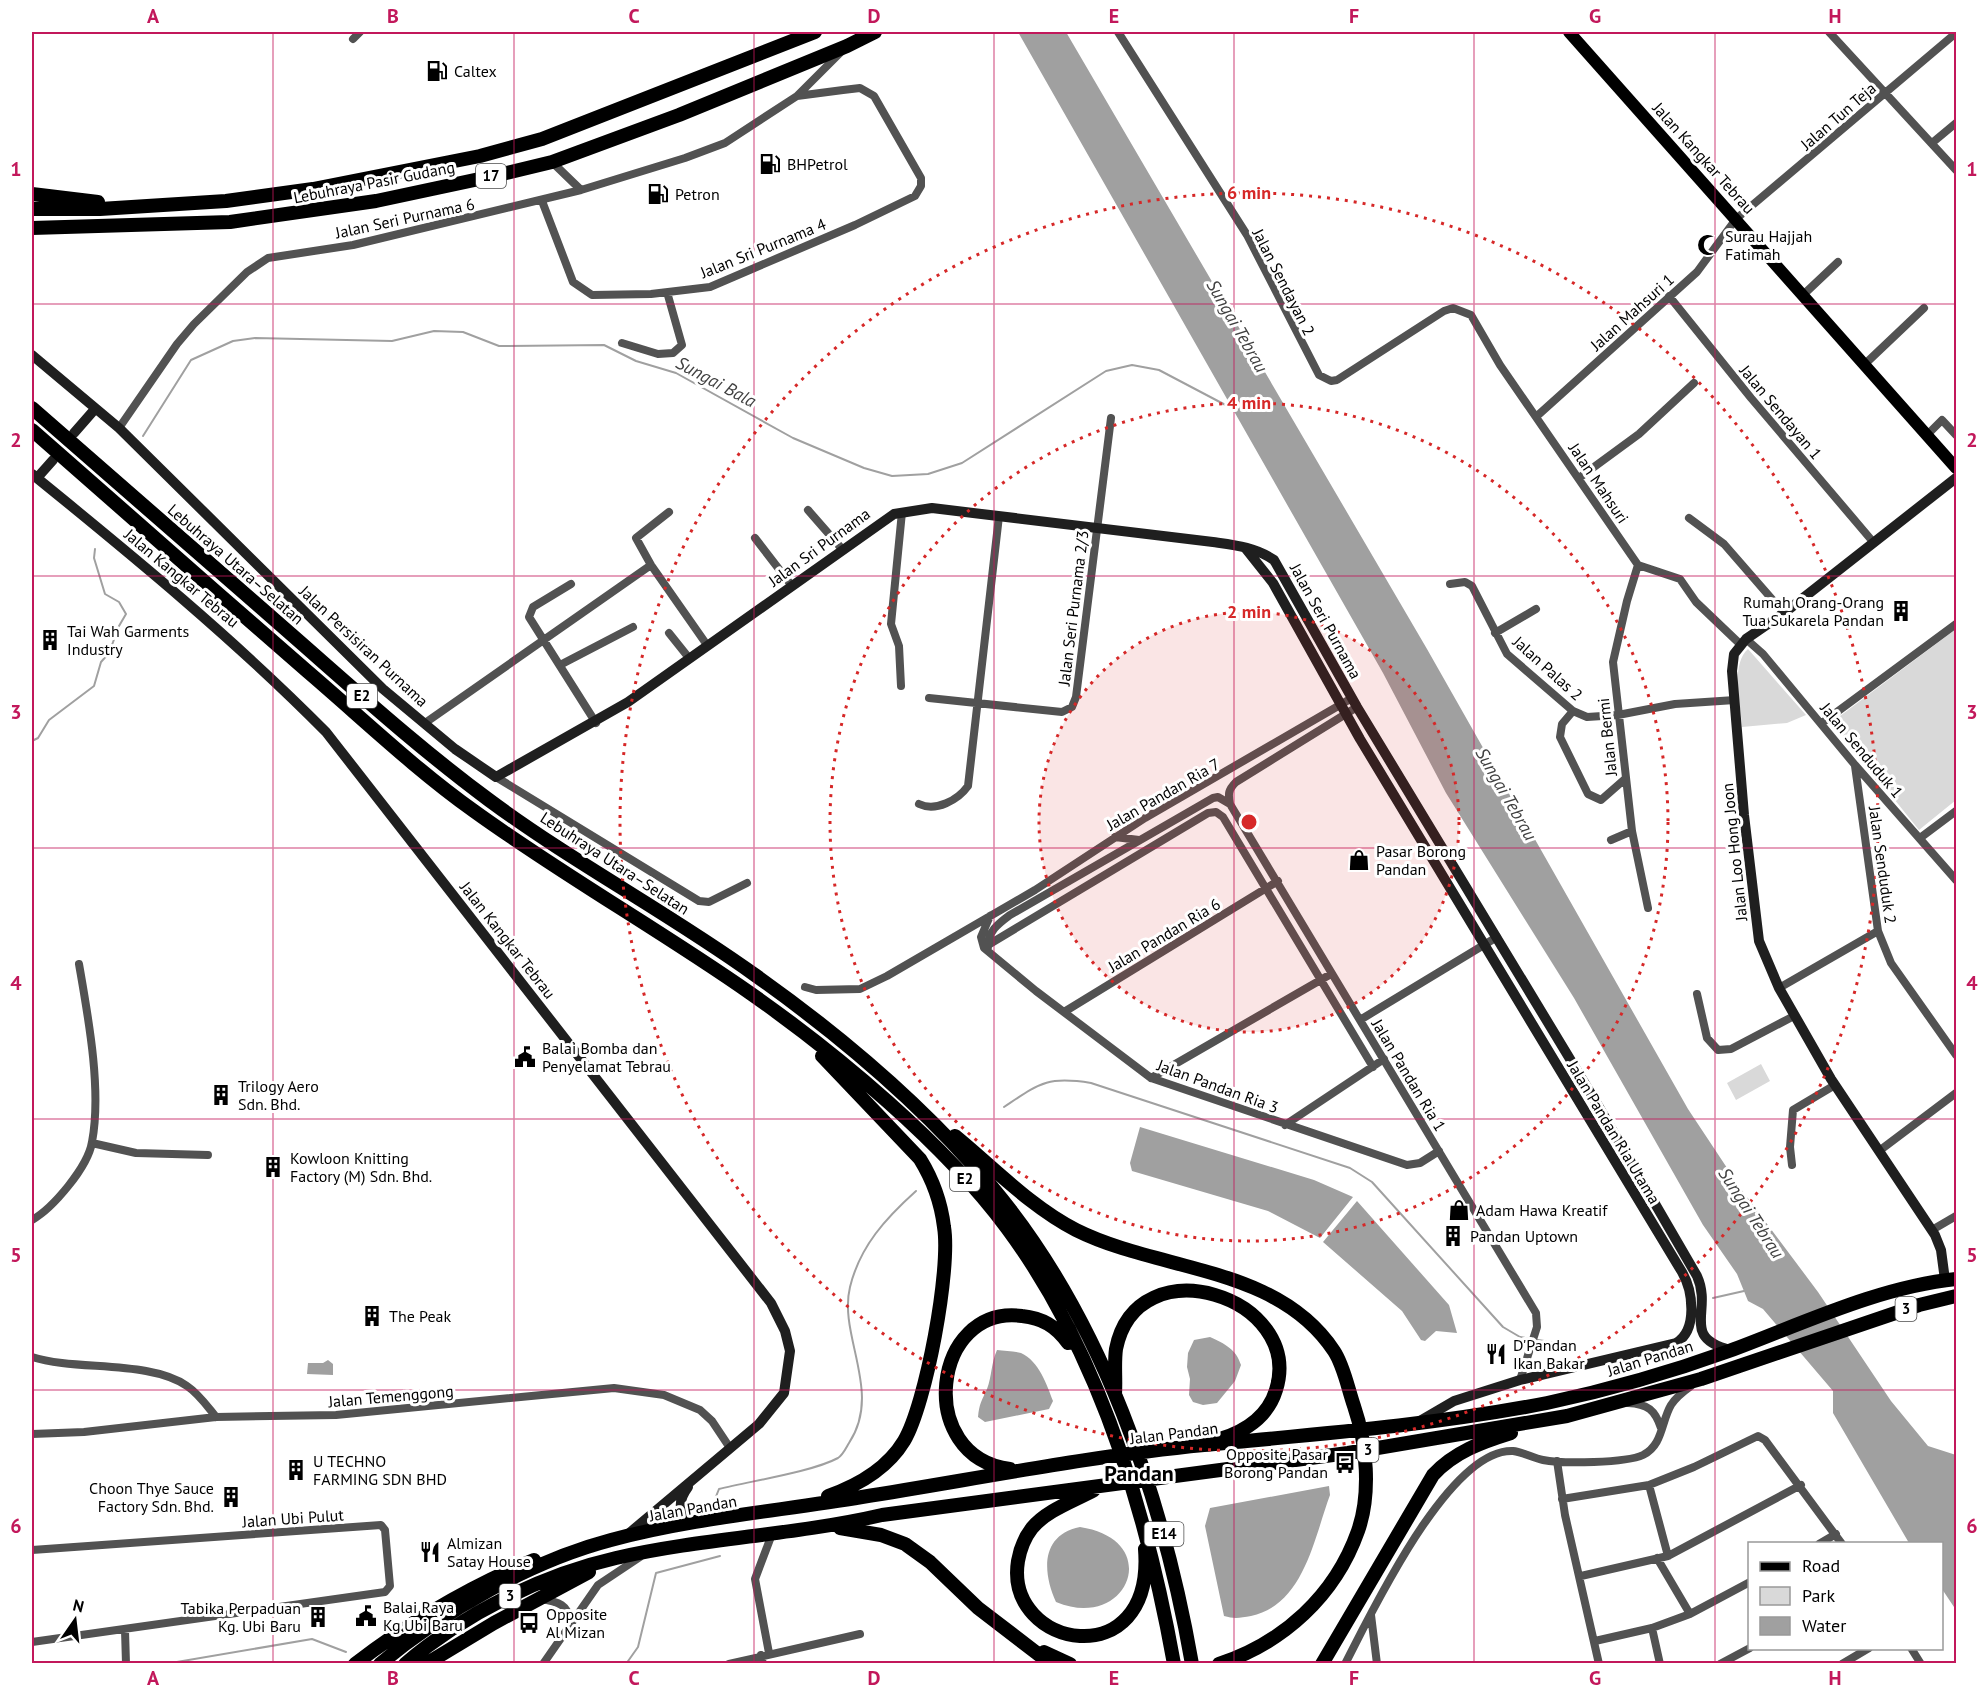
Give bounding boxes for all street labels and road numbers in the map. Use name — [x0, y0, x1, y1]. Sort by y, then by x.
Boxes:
street label: Jalan Tun Teja — [1795, 78, 1880, 155]
street label: Jalan Kangkar Tebrau — [1648, 97, 1759, 218]
street label: Lebuhraya Pasir Gudang — [292, 157, 456, 207]
road number: 17 — [476, 164, 506, 188]
street label: Jalan Seri Purnama 6 — [333, 193, 476, 243]
street label: Jalan Sri Purnama 4 — [696, 214, 829, 283]
street label: Jalan Sendayan 2 — [1248, 224, 1320, 339]
street label: Jalan Mahsuri 1 — [1585, 269, 1678, 355]
street label: Jalan Sendayan 1 — [1735, 360, 1826, 463]
street label: Jalan Mahsuri — [1564, 438, 1633, 527]
street label: Lebuhraya Utara–Selatan — [164, 500, 308, 628]
street label: Jalan Sri Purnama — [763, 503, 874, 591]
street label: Jalan Kangkar Tebrau — [120, 524, 243, 632]
street label: Jalan Seri Purnama 2/3 — [1053, 529, 1092, 688]
street label: Jalan Seri Purnama — [1286, 559, 1366, 682]
street label: Jalan Persisiran Purnama — [295, 580, 433, 711]
street label: Jalan Palas 2 — [1508, 631, 1587, 705]
road number: E2 — [347, 684, 377, 708]
street label: Jalan Bermi — [1593, 697, 1621, 778]
street label: Jalan Senduduk 1 — [1816, 698, 1908, 802]
street label: Jalan Pandan Ria 7 — [1102, 753, 1223, 835]
street label: Jalan Loo Hong Joon — [1717, 782, 1751, 923]
street label: Jalan Senduduk 2 — [1865, 804, 1901, 925]
street label: Lebuhraya Utara–Selatan — [537, 807, 693, 919]
street label: Jalan Kangkar Tebrau — [455, 877, 560, 1003]
street label: Jalan Pandan Ria 6 — [1103, 894, 1224, 977]
street label: Jalan Pandan Ria 1 — [1367, 1014, 1450, 1135]
street label: Jalan Pandan Ria 3 — [1154, 1054, 1281, 1117]
street label: Jalan Pandan Ria Utama — [1563, 1056, 1665, 1207]
road number: E2 — [950, 1167, 980, 1191]
road number: 3 — [1896, 1297, 1916, 1321]
street label: Jalan Pandan — [1604, 1335, 1695, 1381]
street label: Jalan Temenggong — [327, 1381, 454, 1412]
street label: Jalan Pandan — [1128, 1418, 1219, 1448]
road number: 3 — [1358, 1438, 1378, 1462]
street label: Jalan Pandan — [647, 1490, 738, 1526]
street label: Jalan Ubi Pulut — [241, 1504, 345, 1532]
road number: E14 — [1144, 1522, 1184, 1546]
road number: 3 — [500, 1584, 520, 1608]

